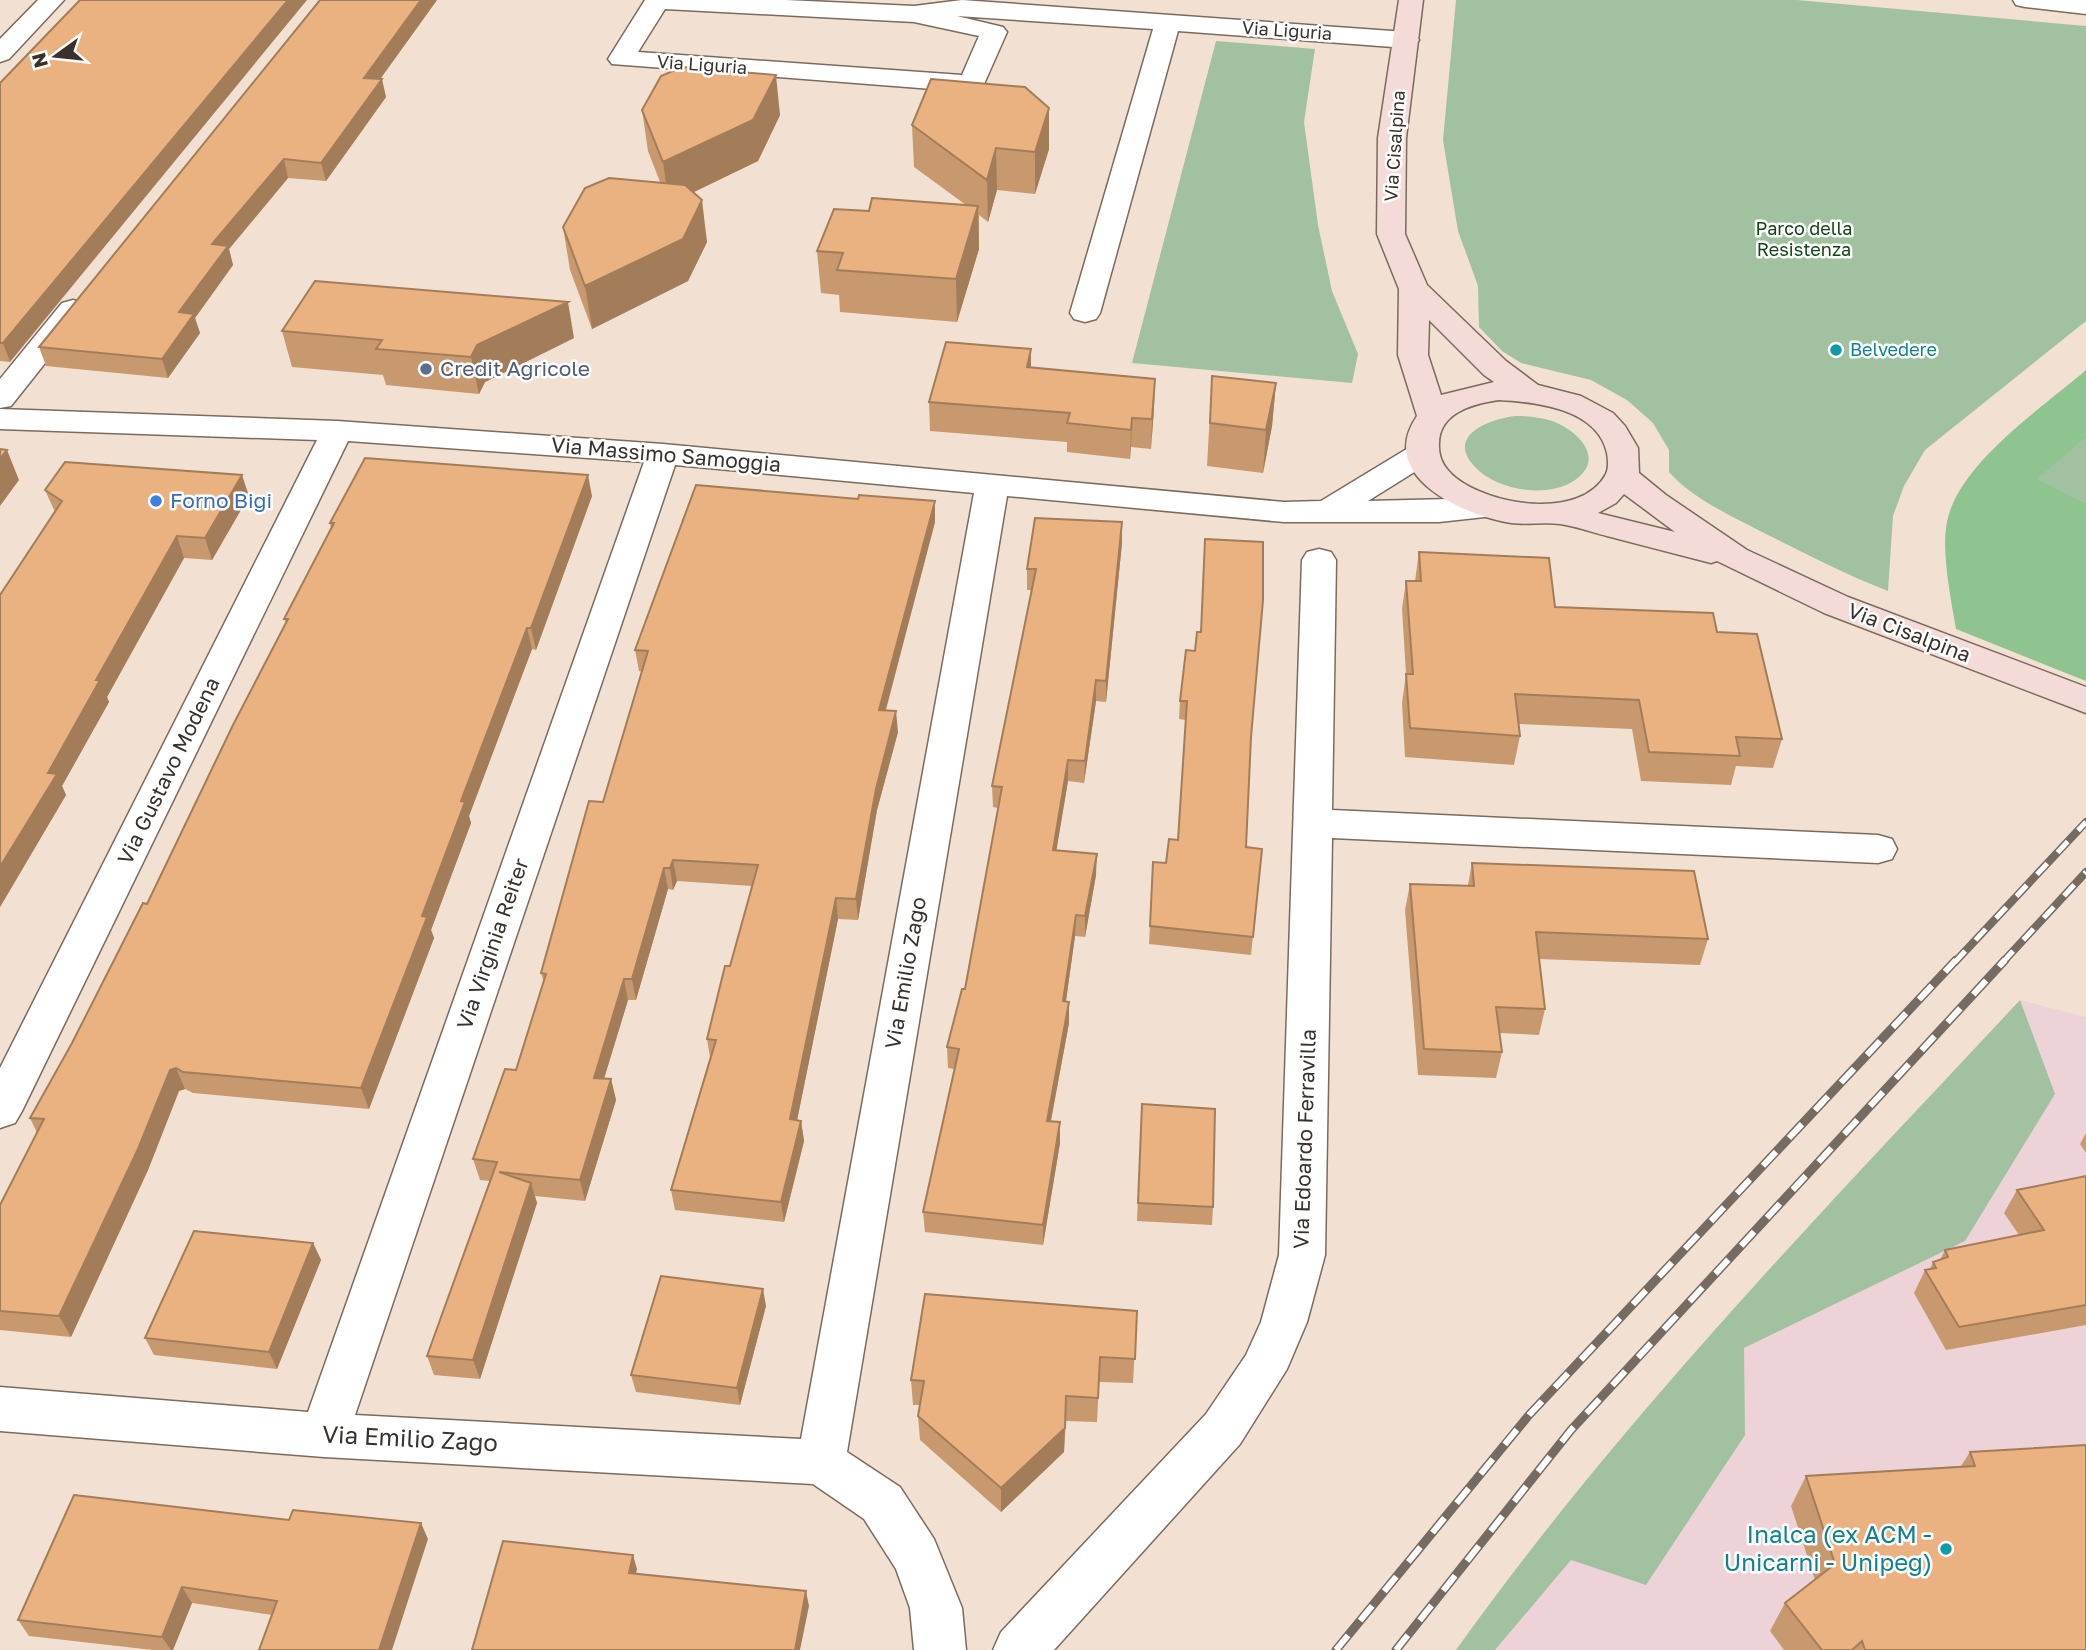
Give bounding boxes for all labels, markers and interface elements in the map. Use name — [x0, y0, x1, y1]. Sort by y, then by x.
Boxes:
street label: Via Liguria — [1241, 16, 1333, 44]
north arrow — [21, 21, 91, 91]
street label: Via Liguria — [656, 50, 748, 78]
text: N — [26, 51, 52, 70]
street label: Via Cisalpina — [1379, 90, 1409, 202]
park label: Parco della Resistenza — [1756, 217, 1852, 260]
place label: Belvedere — [1850, 338, 1937, 360]
marker: Belvedere — [1828, 342, 1844, 358]
place label: Credit Agricole — [440, 355, 590, 381]
marker: Credit Agricole — [418, 361, 434, 377]
street label: Via Massimo Samoggia — [550, 431, 782, 477]
place label: Forno Bigi — [170, 487, 272, 513]
marker: Forno Bigi — [148, 493, 164, 509]
street label: Via Cisalpina — [1844, 597, 1975, 667]
street label: Via Gustavo Modena — [111, 673, 225, 868]
street label: Via Virginia Reiter — [451, 855, 534, 1033]
street label: Via Emilio Zago — [879, 895, 931, 1051]
street label: Via Edoardo Ferravilla — [1287, 1028, 1321, 1250]
street label: Via Emilio Zago — [321, 1418, 499, 1457]
place label: Inalca (ex ACM - Unicarni - Unipeg) — [1724, 1519, 1932, 1576]
marker: Inalca (ex ACM - Unicarni - Unipeg) — [1938, 1541, 1954, 1557]

